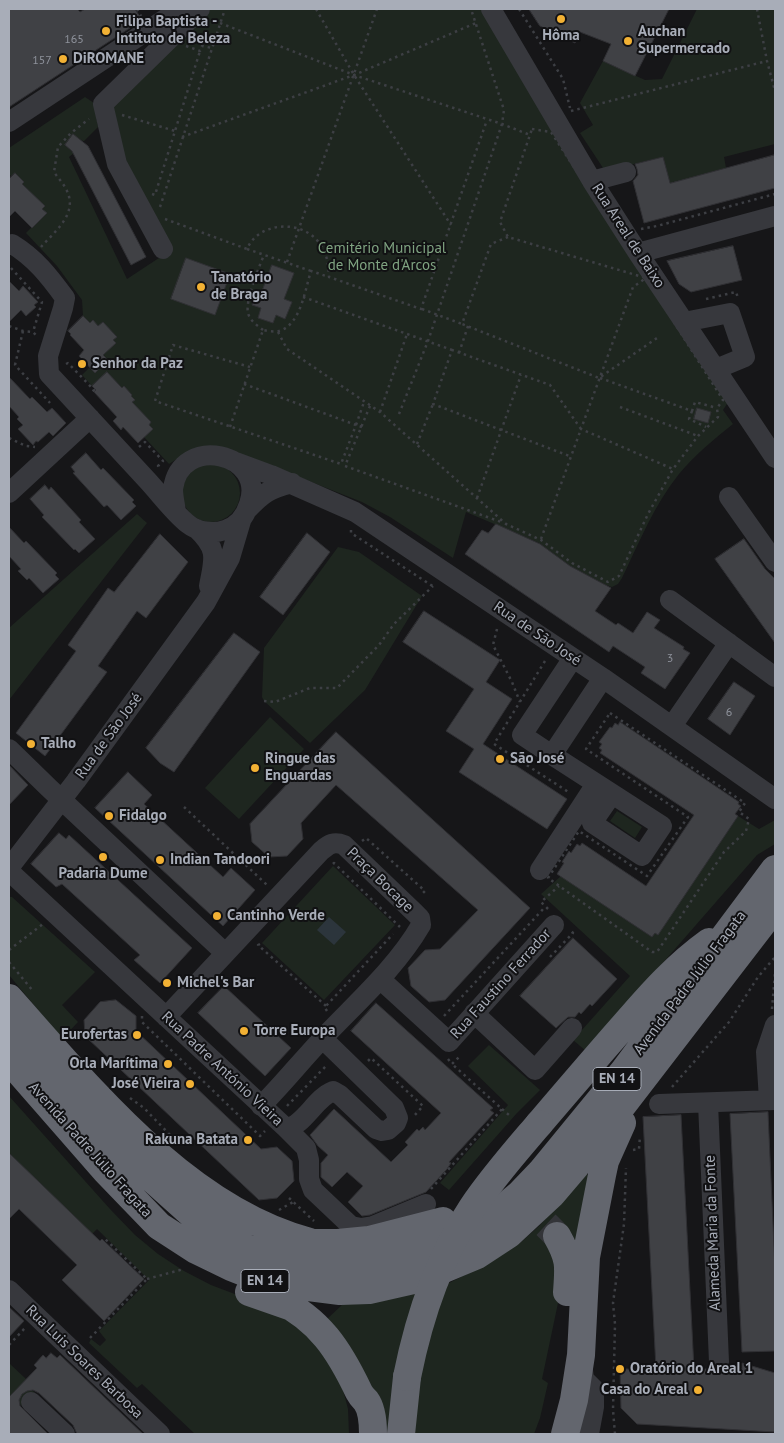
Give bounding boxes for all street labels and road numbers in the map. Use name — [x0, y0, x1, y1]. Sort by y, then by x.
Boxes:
street label: Rua Areal de Baixo — [588, 180, 668, 292]
street label: Rua de São José — [490, 598, 584, 670]
street label: Rua de São José — [72, 690, 146, 782]
street label: Praça Bocage — [343, 844, 417, 916]
street label: Avenida Padre Júlio Fragata — [630, 907, 750, 1059]
street label: Rua Faustino Ferrador — [447, 925, 555, 1043]
street label: Rua Padre António Vieira — [158, 1008, 286, 1130]
road number: EN 14 — [593, 1068, 641, 1090]
street label: Avenida Padre Júlio Fragata — [24, 1079, 156, 1221]
street label: Alameda Maria da Fonte — [701, 1155, 725, 1311]
road number: EN 14 — [241, 1270, 289, 1292]
street label: Rua Luis Soares Barbosa — [22, 1301, 146, 1423]

